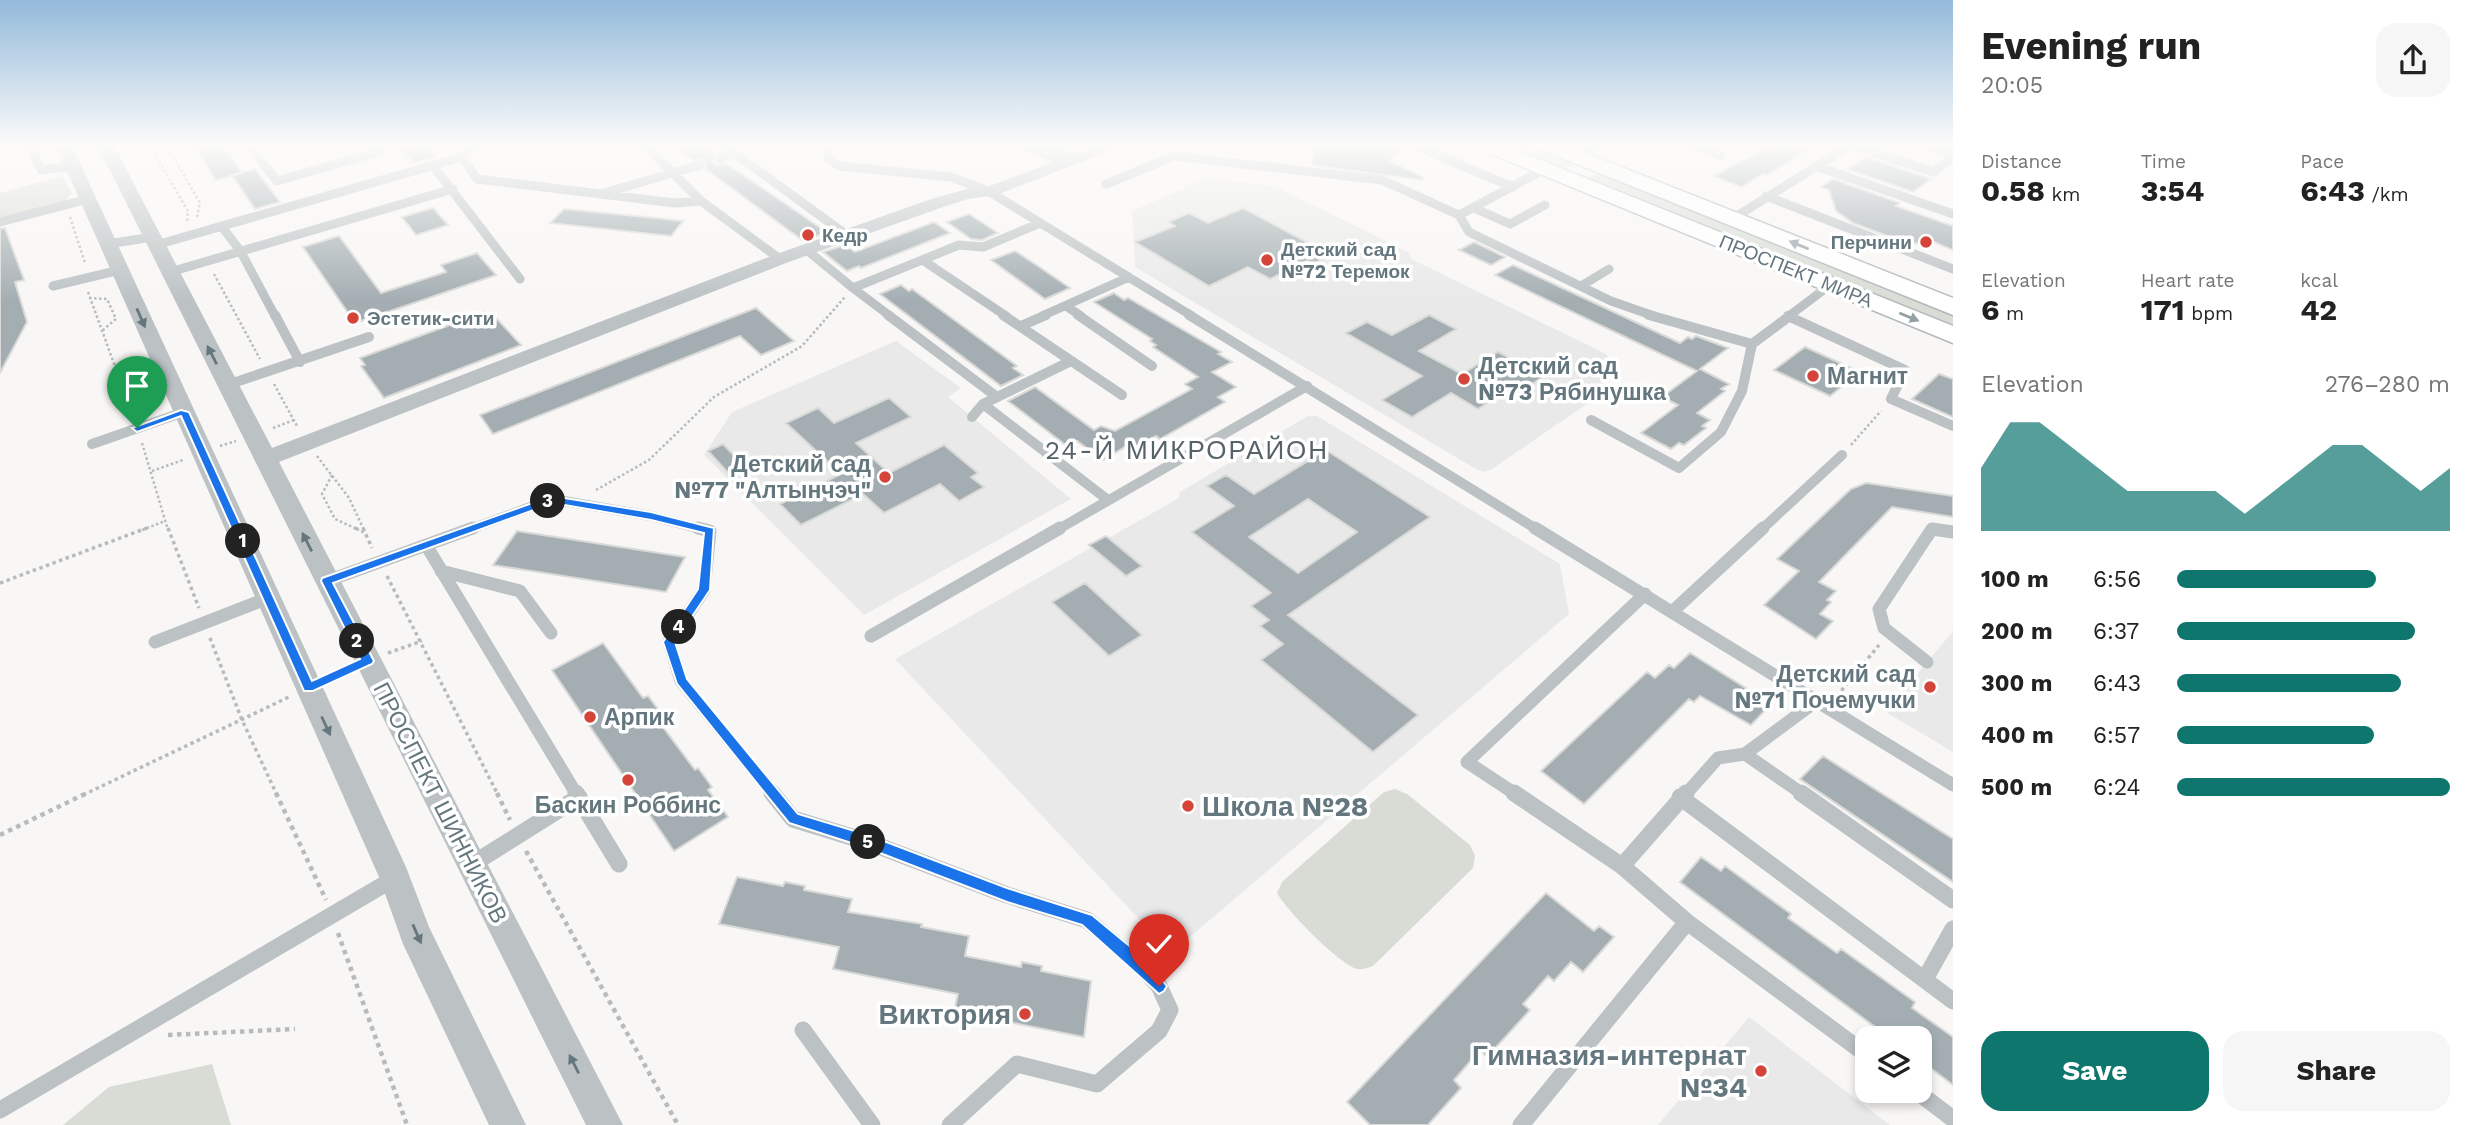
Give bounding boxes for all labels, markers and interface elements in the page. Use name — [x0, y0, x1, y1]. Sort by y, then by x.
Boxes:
button: share — [2376, 23, 2450, 97]
text: Evening run — [1981, 24, 2201, 68]
text: 20:05 — [1981, 72, 2043, 99]
text: Distance — [1981, 150, 2062, 173]
text: Time — [2141, 150, 2186, 173]
text: Pace — [2300, 150, 2344, 173]
text: 0.58 — [1981, 173, 2045, 208]
text: 3:54 — [2141, 173, 2204, 208]
text: 6:43 — [2300, 173, 2365, 208]
text: km — [2045, 183, 2080, 206]
text: /km — [2365, 183, 2409, 206]
place label: Кедр — [822, 224, 868, 247]
marker: Кедр — [800, 227, 816, 243]
street label: ПРОСПЕКТ МИРА — [1716, 230, 1876, 312]
place label: Перчини — [1831, 231, 1912, 254]
marker: Перчини — [1918, 234, 1934, 250]
place label: Детский сад №72 Теремок — [1281, 238, 1410, 283]
one-way arrow — [1788, 240, 1809, 251]
marker: Детский сад №72 Теремок — [1259, 252, 1275, 268]
text: Elevation — [1981, 269, 2066, 292]
text: Heart rate — [2141, 269, 2235, 292]
text: kcal — [2300, 269, 2338, 292]
text: 6 — [1981, 292, 1999, 327]
text: 171 — [2141, 292, 2185, 327]
text: 42 — [2300, 292, 2337, 327]
text: m — [1999, 302, 2024, 325]
text: bpm — [2185, 302, 2233, 325]
place label: Эстетик-сити — [367, 307, 494, 330]
one-way arrow — [135, 308, 147, 328]
marker: Эстетик-сити — [345, 310, 361, 326]
one-way arrow — [1899, 312, 1920, 323]
one-way arrow — [206, 345, 217, 365]
place label: Детский сад №73 Рябинушка — [1478, 353, 1666, 406]
pin — [107, 356, 167, 428]
place label: Магнит — [1827, 363, 1908, 390]
icon: arrive — [118, 367, 156, 405]
marker: Магнит — [1805, 368, 1821, 384]
marker: Детский сад №73 Рябинушка — [1456, 371, 1472, 387]
text: Elevation — [1981, 371, 2084, 398]
text: 276–280 m — [2325, 371, 2450, 398]
district label: 24-Й МИКРОРАЙОН — [1045, 435, 1329, 465]
place label: Детский сад №77 "Алтынчэч" — [674, 451, 871, 504]
marker: Детский сад №77 "Алтынчэч" — [877, 469, 893, 485]
pin: 3 — [530, 484, 566, 518]
text: 3 — [542, 489, 553, 512]
pin: 1 — [226, 524, 260, 558]
text: 1 — [238, 529, 247, 552]
one-way arrow — [301, 532, 312, 552]
text: 100 m — [1981, 566, 2049, 593]
text: 6:56 — [2093, 566, 2141, 593]
pin: 4 — [662, 610, 696, 644]
text: 4 — [672, 615, 685, 638]
text: 200 m — [1981, 618, 2053, 645]
text: 6:37 — [2093, 618, 2139, 645]
pin: 2 — [340, 624, 374, 658]
text: 2 — [351, 629, 362, 652]
place label: Детский сад №71 Почемучки — [1734, 661, 1916, 714]
text: 300 m — [1981, 670, 2052, 697]
text: 6:43 — [2093, 670, 2141, 697]
street label: ПРОСПЕКТ ШИННИКОВ — [367, 678, 513, 928]
marker: Детский сад №71 Почемучки — [1922, 679, 1938, 695]
place label: Арпик — [604, 704, 675, 731]
marker: Арпик — [582, 709, 598, 725]
one-way arrow — [320, 716, 332, 736]
text: 400 m — [1981, 722, 2054, 749]
text: 6:57 — [2093, 722, 2140, 749]
marker: Баскин Роббинс — [620, 772, 636, 788]
text: 500 m — [1981, 774, 2052, 801]
text: 6:24 — [2093, 774, 2141, 801]
place label: Школа №28 — [1202, 790, 1368, 823]
place label: Баскин Роббинс — [535, 792, 721, 819]
marker: Школа №28 — [1180, 798, 1196, 814]
pin: 5 — [850, 824, 886, 860]
text: 5 — [862, 830, 873, 853]
pin — [1129, 914, 1189, 986]
one-way arrow — [412, 924, 423, 945]
icon: check — [1140, 925, 1178, 963]
place label: Виктория — [878, 998, 1011, 1031]
marker: Виктория — [1017, 1006, 1033, 1022]
map controls — [1855, 1026, 1932, 1103]
button: layers — [1855, 1026, 1932, 1103]
button: Save — [1981, 1031, 2209, 1111]
button: Share — [2223, 1031, 2450, 1111]
place label: Гимназия-интернат №34 — [1472, 1039, 1747, 1104]
one-way arrow — [568, 1054, 580, 1074]
marker: Гимназия-интернат №34 — [1753, 1063, 1769, 1079]

